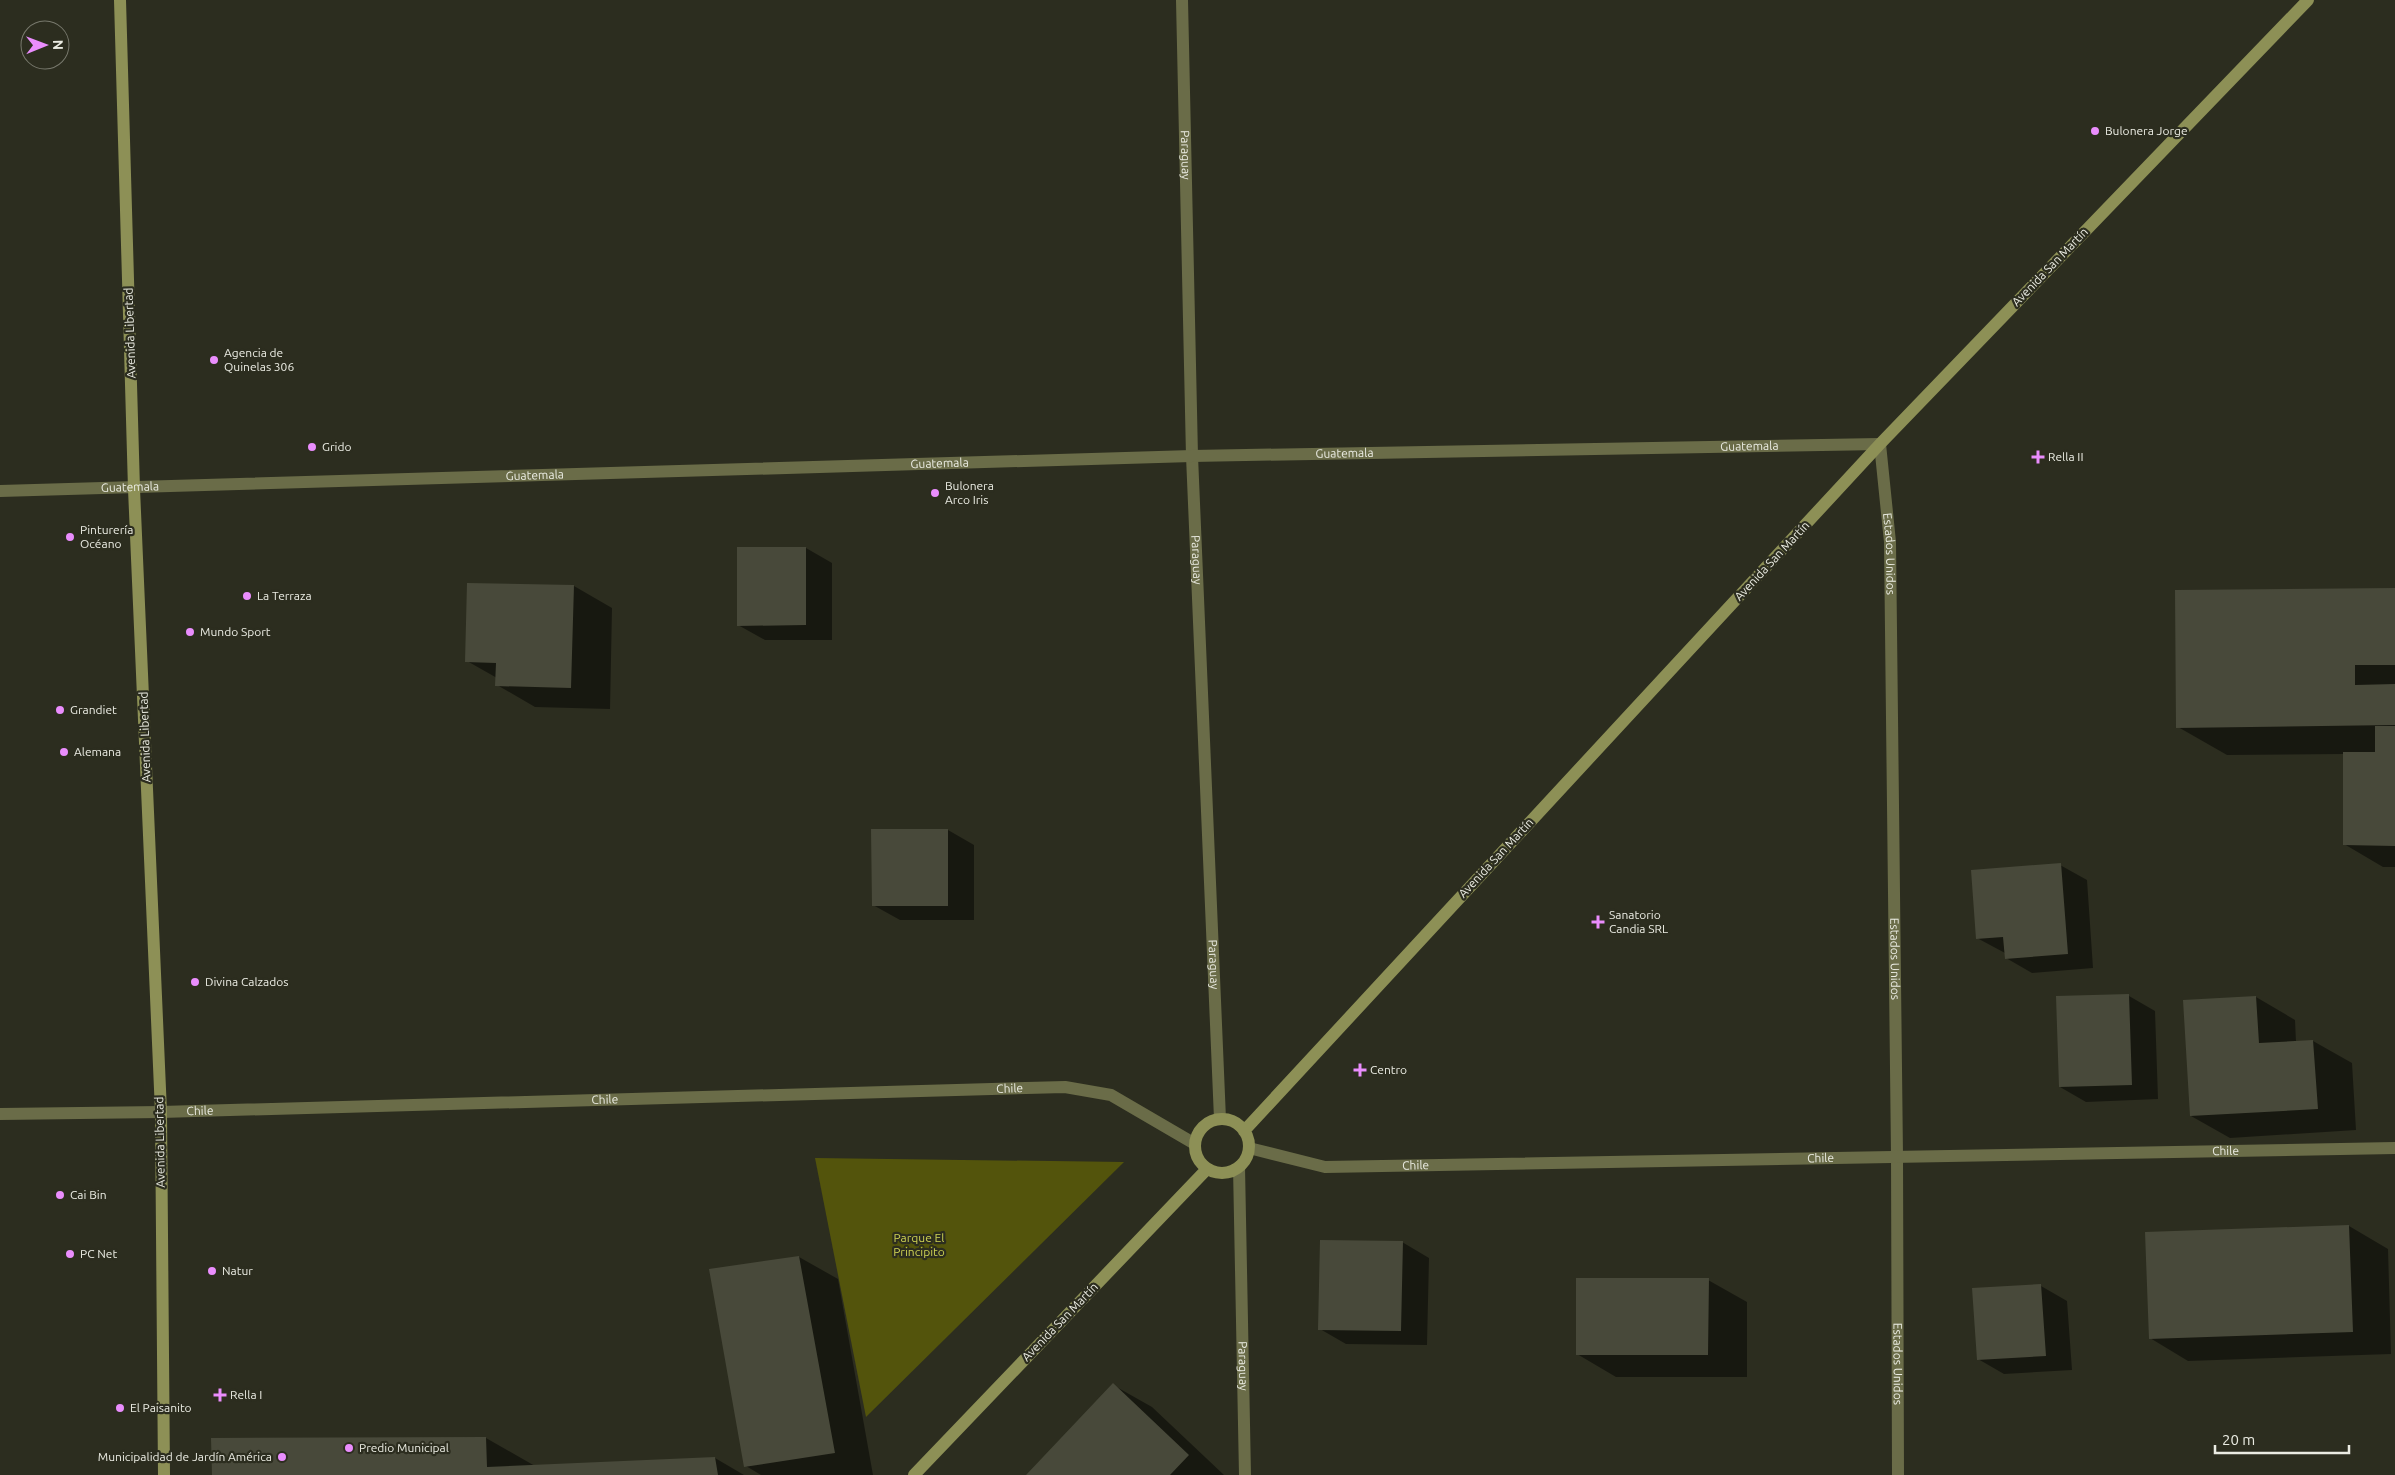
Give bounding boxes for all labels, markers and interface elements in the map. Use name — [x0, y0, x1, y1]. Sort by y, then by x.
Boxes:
north arrow — [20, 20, 70, 70]
text: N — [50, 39, 66, 50]
place label: Bulonera Jorge — [2105, 124, 2188, 137]
marker: Bulonera Jorge — [2089, 125, 2101, 137]
street label: Paraguay — [1179, 130, 1193, 180]
street label: Avenida San Martín — [2009, 225, 2090, 308]
street label: Avenida Libertad — [121, 287, 138, 379]
place label: Agencia de Quinelas 306 — [224, 346, 294, 373]
marker: Agencia de Quinelas 306 — [208, 354, 220, 366]
street label: Guatemala — [1720, 439, 1779, 453]
place label: Grido — [322, 440, 351, 453]
marker: Grido — [306, 441, 318, 453]
street label: Guatemala — [1315, 446, 1374, 460]
place label: Rella II — [2048, 450, 2083, 463]
marker: Rella II — [2032, 451, 2044, 463]
street label: Guatemala — [910, 456, 969, 470]
street label: Guatemala — [505, 467, 564, 482]
street label: Guatemala — [101, 479, 159, 494]
place label: Bulonera Arco Iris — [945, 479, 994, 506]
marker: Bulonera Arco Iris — [929, 487, 941, 499]
street label: Estados Unidos — [1881, 512, 1898, 595]
street label: Avenida San Martín — [1732, 518, 1812, 603]
place label: Pinturería Océano — [80, 523, 133, 550]
marker: Pinturería Océano — [64, 531, 76, 543]
street label: Paraguay — [1189, 535, 1204, 585]
place label: La Terraza — [257, 589, 312, 602]
marker: La Terraza — [241, 590, 253, 602]
place label: Mundo Sport — [200, 625, 271, 638]
marker: Mundo Sport — [184, 626, 196, 638]
street label: Avenida Libertad — [136, 691, 153, 783]
place label: Grandiet — [70, 703, 117, 716]
marker: Grandiet — [54, 704, 66, 716]
place label: Alemana — [74, 745, 121, 758]
marker: Alemana — [58, 746, 70, 758]
street label: Avenida San Martín — [1456, 815, 1536, 900]
place label: Sanatorio Candia SRL — [1609, 908, 1668, 935]
marker: Sanatorio Candia SRL — [1591, 915, 1605, 929]
street label: Estados Unidos — [1888, 918, 1902, 1000]
street label: Paraguay — [1206, 939, 1222, 990]
place label: Divina Calzados — [205, 975, 289, 988]
marker: Divina Calzados — [189, 976, 201, 988]
place label: Centro — [1370, 1063, 1407, 1076]
marker: Centro — [1354, 1064, 1366, 1076]
street label: Chile — [996, 1081, 1023, 1095]
street label: Chile — [591, 1092, 618, 1106]
street label: Avenida Libertad — [152, 1096, 167, 1188]
street label: Chile — [186, 1104, 214, 1117]
street label: Chile — [2212, 1144, 2239, 1157]
street label: Chile — [1807, 1151, 1834, 1164]
street label: Chile — [1402, 1158, 1429, 1172]
place label: Cai Bin — [70, 1188, 107, 1201]
marker: Cai Bin — [54, 1189, 66, 1201]
park label: Parque El Principito — [893, 1231, 945, 1258]
place label: PC Net — [80, 1247, 117, 1260]
marker: PC Net — [64, 1248, 76, 1260]
place label: Natur — [222, 1264, 253, 1277]
marker: Natur — [206, 1265, 218, 1277]
street label: Avenida San Martín — [1019, 1280, 1100, 1363]
street label: Estados Unidos — [1892, 1323, 1905, 1405]
street label: Paraguay — [1236, 1341, 1250, 1391]
place label: Rella I — [230, 1388, 262, 1401]
marker: Rella I — [214, 1389, 226, 1401]
place label: El Paisanito — [130, 1401, 192, 1414]
marker: El Paisanito — [114, 1402, 126, 1414]
scale bar — [2215, 1422, 2349, 1454]
text: 20 m — [2222, 1431, 2255, 1448]
place label: Predio Municipal — [359, 1441, 449, 1454]
marker: Predio Municipal — [343, 1442, 355, 1454]
place label: Municipalidad de Jardín América — [98, 1450, 272, 1463]
marker: Municipalidad de Jardín América — [276, 1451, 288, 1463]

